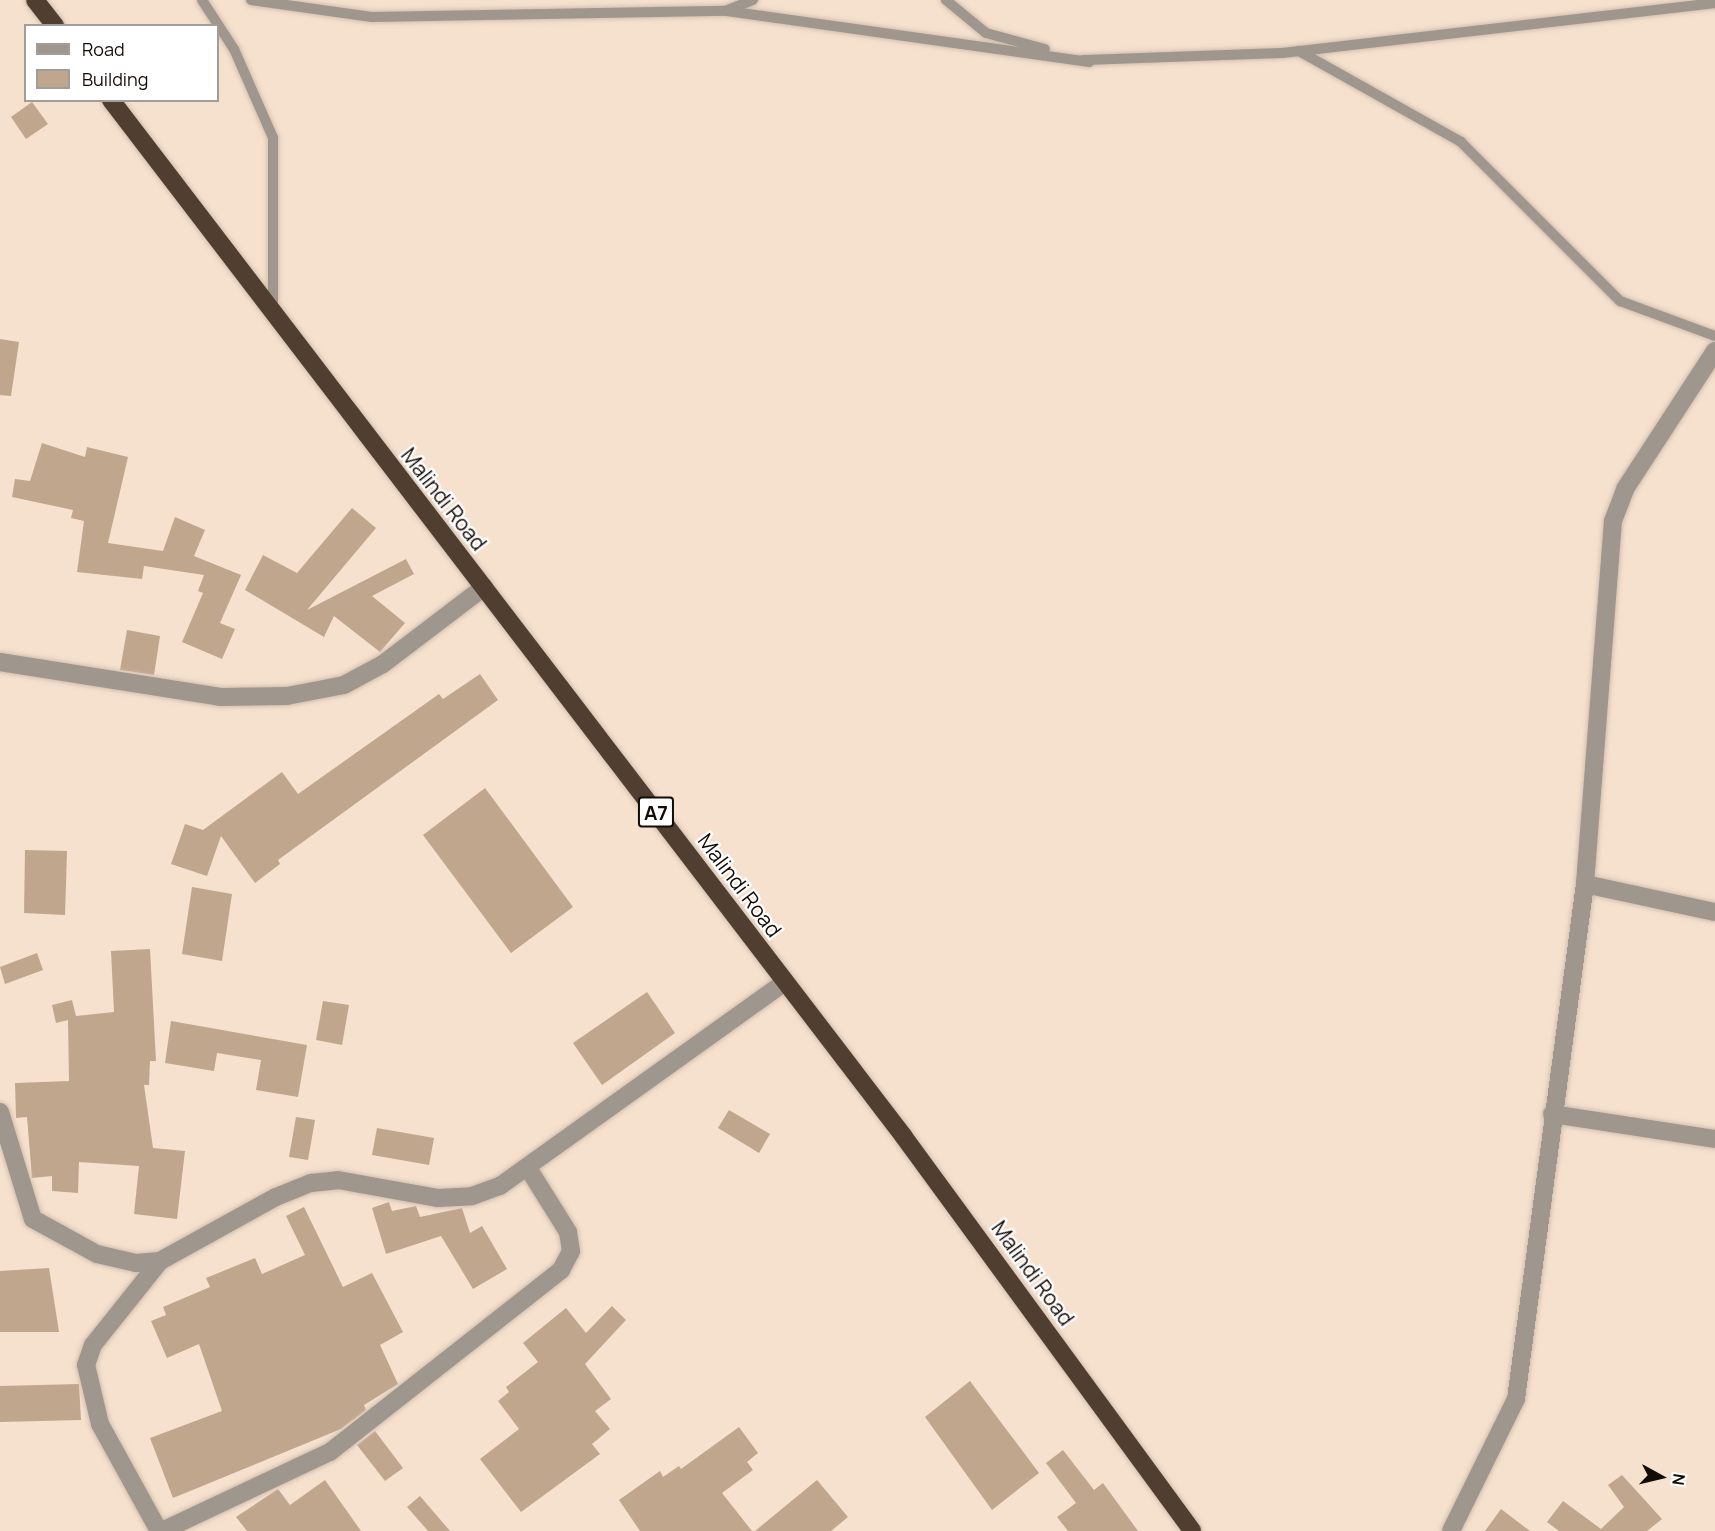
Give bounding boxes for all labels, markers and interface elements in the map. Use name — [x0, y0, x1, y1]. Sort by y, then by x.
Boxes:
legend — [24, 24, 219, 102]
text: Road — [82, 37, 125, 61]
text: Building — [82, 67, 148, 91]
street label: Malindi Road — [396, 443, 492, 555]
road number: A7 — [636, 795, 676, 829]
street label: Malindi Road — [693, 828, 787, 942]
street label: Malindi Road — [987, 1216, 1079, 1330]
north arrow — [1631, 1447, 1691, 1507]
text: N — [1667, 1472, 1691, 1487]

